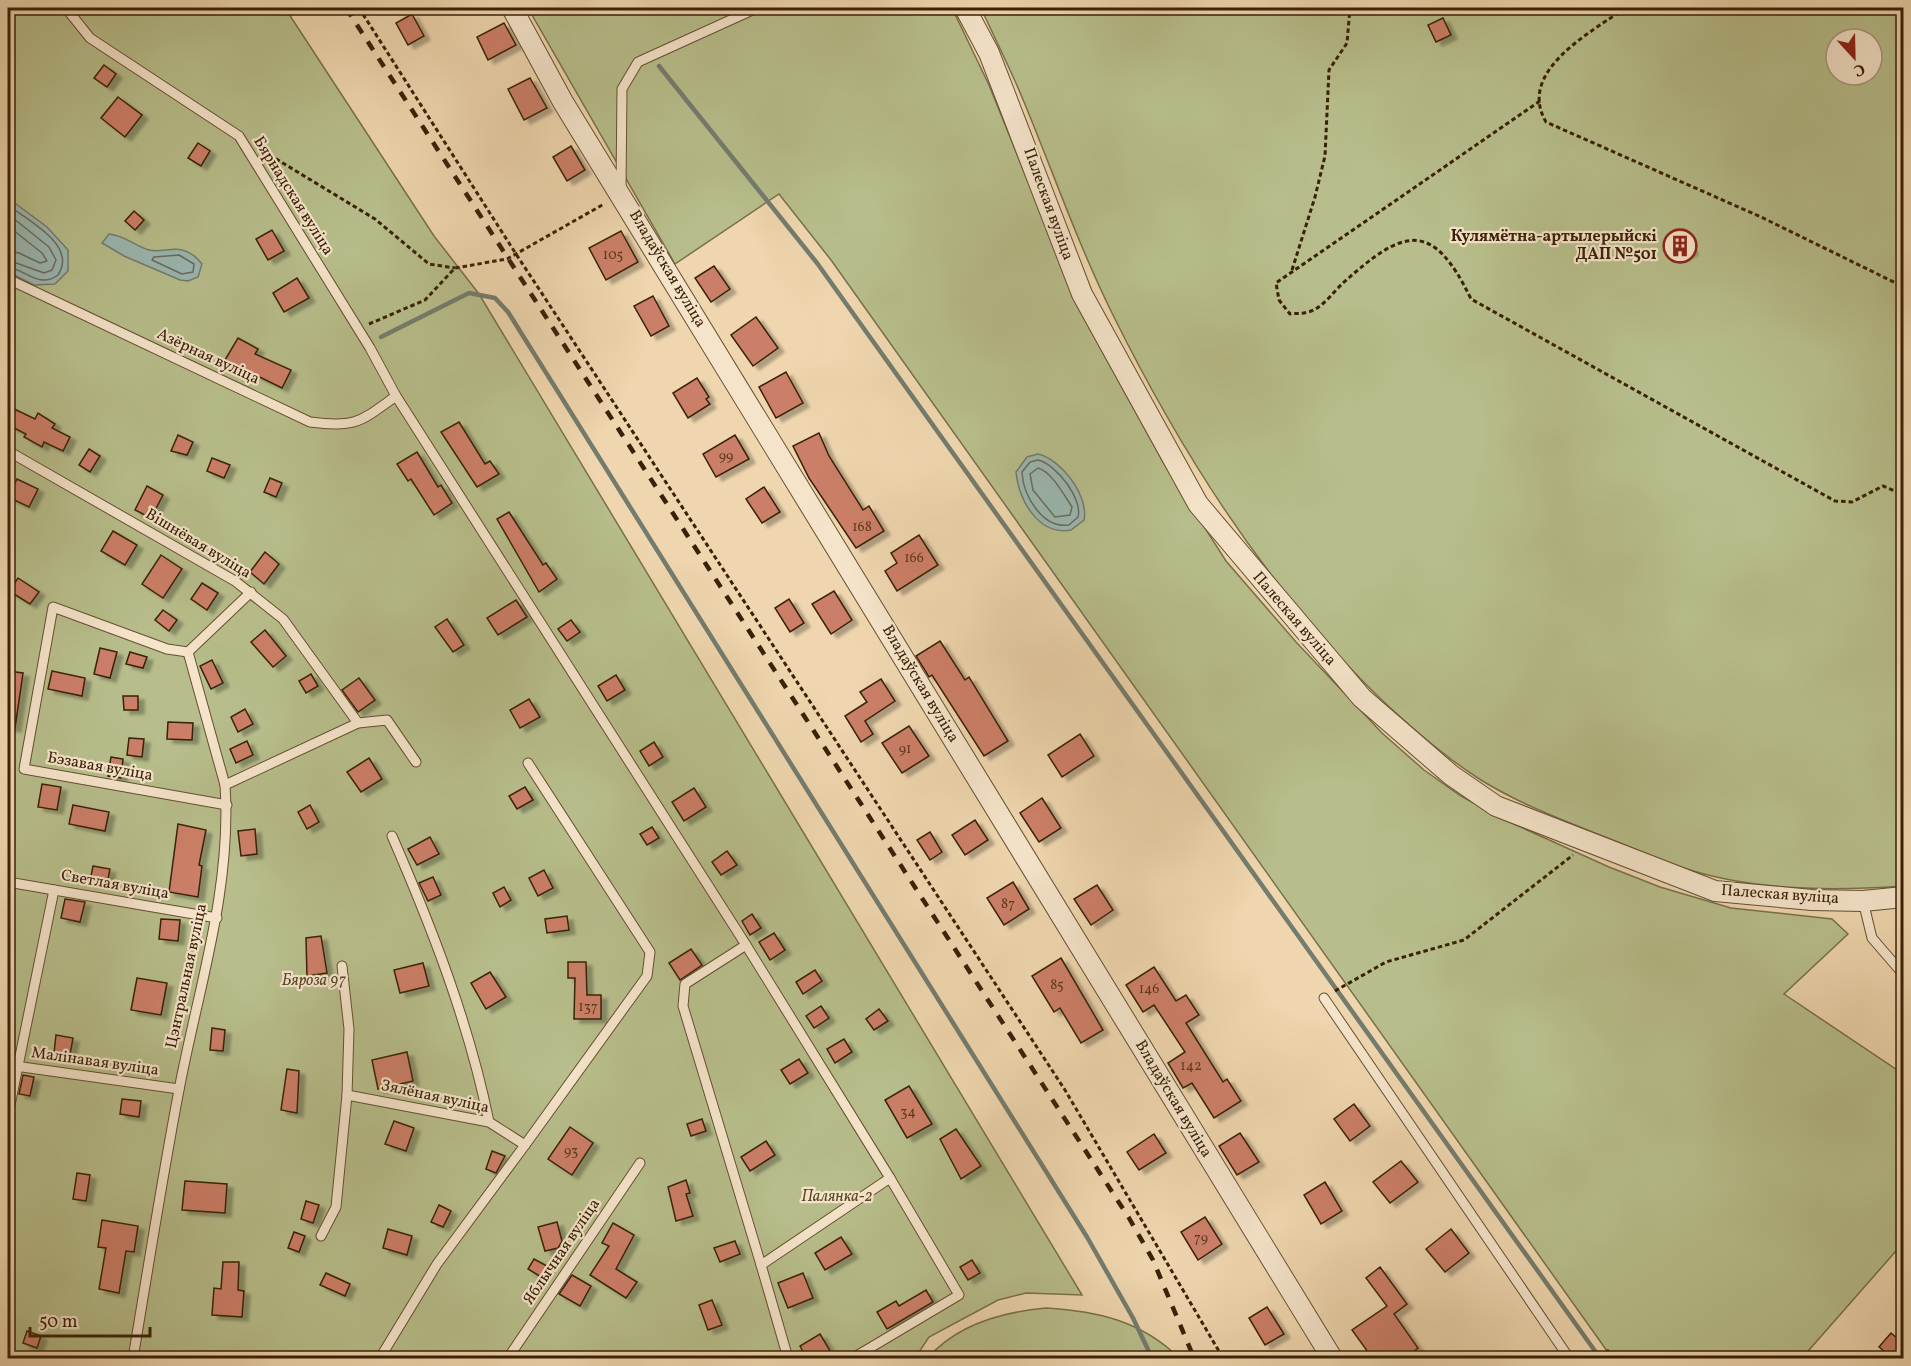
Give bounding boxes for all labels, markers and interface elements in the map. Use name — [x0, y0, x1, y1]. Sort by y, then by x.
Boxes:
north arrow — [1824, 27, 1884, 87]
text: С — [1850, 57, 1868, 81]
street label: Бярнадская вуліца — [248, 132, 338, 260]
street label: Палеская вуліца — [1017, 145, 1079, 263]
street label: Владаўская вуліца — [623, 206, 711, 332]
place label: Кулямётна-артылерыйскі ДАП №501 — [1451, 226, 1657, 266]
building icon: Кулямётна-артылерыйскі ДАП №501 — [1662, 228, 1698, 264]
house number: 105 — [603, 246, 623, 265]
street label: Азёрная вуліца — [153, 324, 263, 390]
house number: 99 — [719, 447, 733, 466]
street label: Вішнёвая вуліца — [141, 504, 255, 584]
house number: 168 — [852, 518, 872, 537]
house number: 166 — [904, 549, 924, 568]
street label: Палеская вуліца — [1247, 567, 1341, 671]
street label: Владаўская вуліца — [876, 621, 964, 747]
house number: 91 — [899, 740, 911, 759]
street label: Бэзавая вуліца — [46, 747, 155, 787]
street label: Светлая вуліца — [59, 865, 171, 905]
street label: Палеская вуліца — [1720, 880, 1840, 910]
house number: 87 — [1001, 895, 1015, 914]
street label: Цэнтральная вуліца — [161, 902, 213, 1050]
park label: Бяроза 97 — [282, 970, 347, 992]
house number: 85 — [1050, 976, 1064, 995]
house number: 146 — [1139, 980, 1159, 999]
house number: 137 — [578, 998, 598, 1017]
street label: Владаўская вуліца — [1129, 1036, 1217, 1162]
street label: Малінавая вуліца — [30, 1042, 160, 1082]
house number: 142 — [1180, 1057, 1202, 1076]
street label: Зялёная вуліца — [379, 1075, 491, 1119]
house number: 34 — [900, 1103, 916, 1122]
house number: 93 — [564, 1142, 578, 1161]
park label: Палянка-2 — [801, 1186, 873, 1208]
street label: Яблычная вуліца — [518, 1195, 606, 1309]
house number: 79 — [1194, 1229, 1208, 1248]
scale bar — [30, 1300, 150, 1338]
text: 50 m — [39, 1310, 78, 1335]

